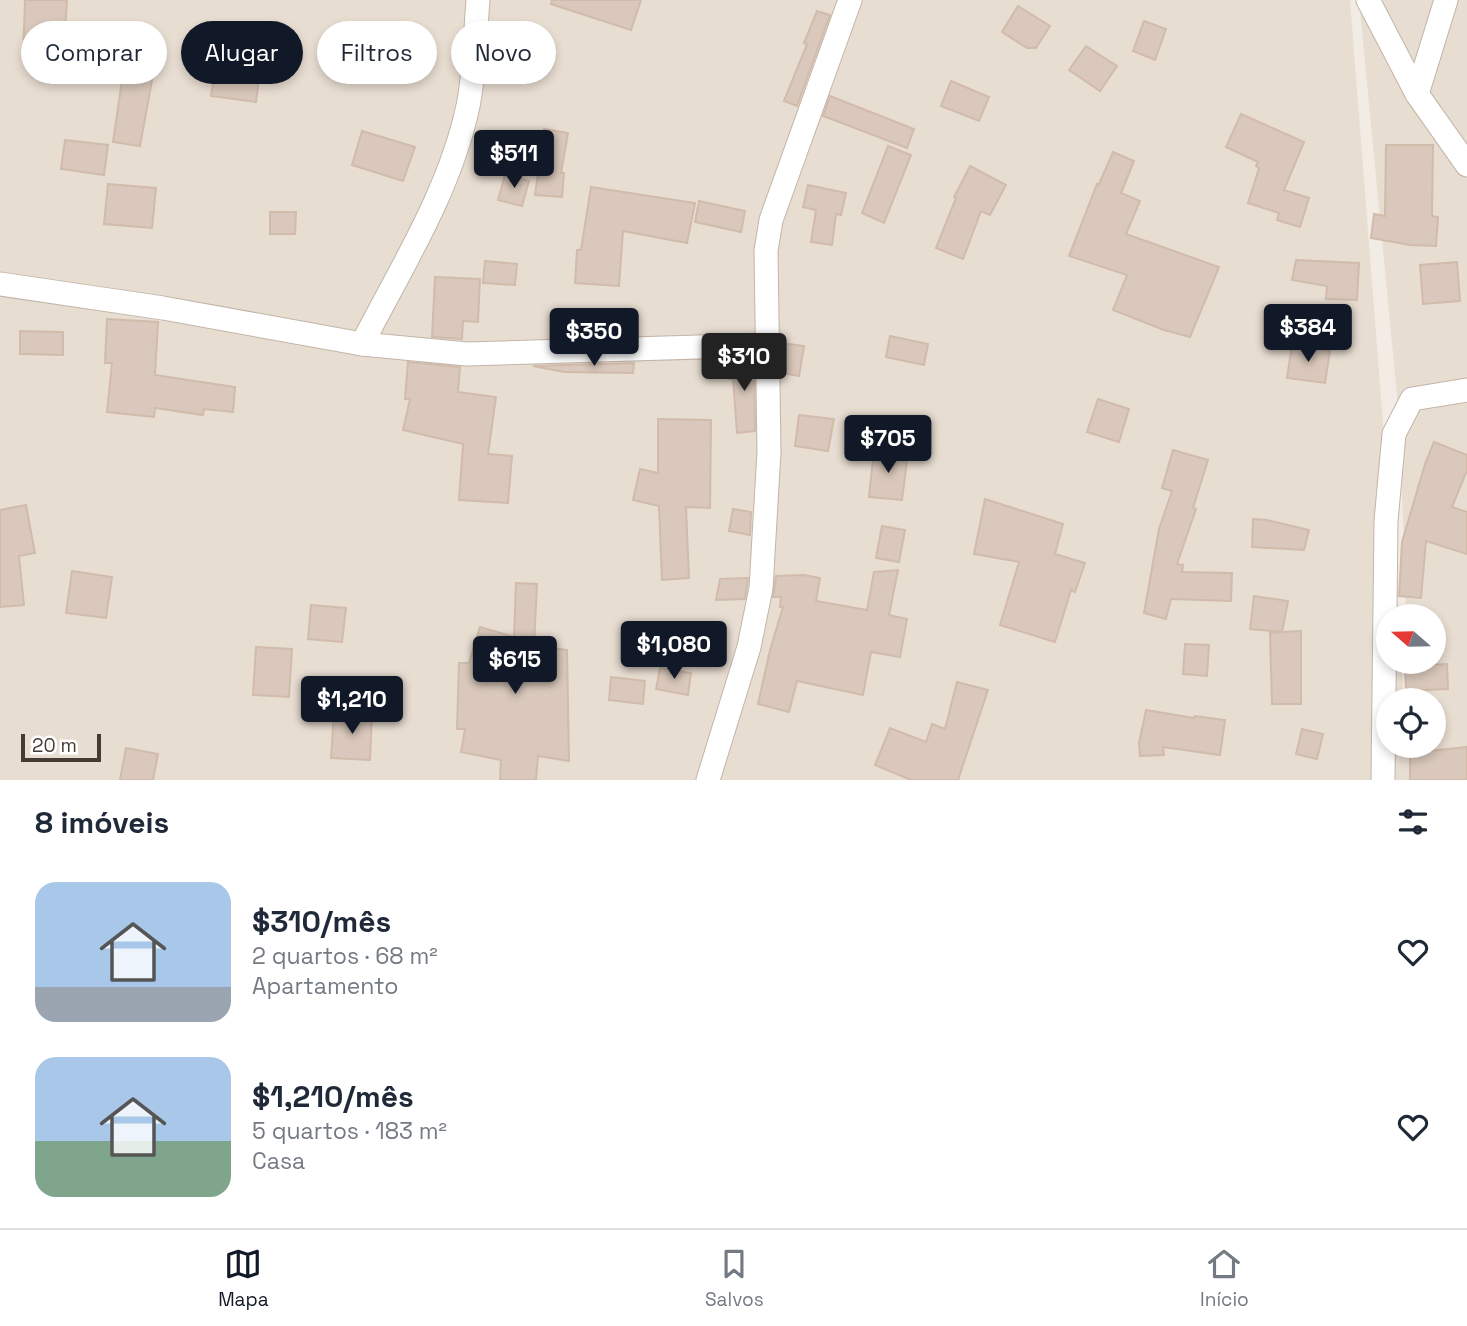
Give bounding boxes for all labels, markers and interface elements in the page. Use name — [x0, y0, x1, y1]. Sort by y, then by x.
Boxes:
chip: Comprar — [21, 21, 167, 84]
chip: Alugar — [181, 21, 303, 84]
chip: Filtros — [317, 21, 437, 84]
chip: Novo — [451, 21, 556, 84]
pin: $511 — [473, 130, 555, 190]
text: $511 — [490, 138, 538, 168]
pin: $384 — [1267, 304, 1349, 364]
pin: $350 — [553, 308, 635, 368]
text: $384 — [1280, 312, 1336, 342]
text: $350 — [566, 316, 622, 346]
pin: $310 — [703, 334, 785, 393]
text: $310 — [718, 341, 770, 371]
pin: $705 — [847, 416, 929, 475]
text: $705 — [860, 423, 916, 453]
north arrow — [1376, 604, 1446, 674]
map controls — [1376, 604, 1446, 758]
pin: $1,080 — [617, 622, 731, 681]
text: $1,080 — [637, 629, 711, 659]
pin: $615 — [474, 636, 556, 696]
text: $615 — [489, 644, 541, 674]
pin: $1,210 — [295, 676, 409, 736]
text: $1,210 — [317, 684, 387, 714]
button: locate — [1376, 688, 1446, 758]
scale bar — [21, 731, 102, 763]
text: 20 m — [32, 733, 77, 758]
text: 8 imóveis — [35, 803, 169, 842]
icon: filters — [1394, 803, 1432, 841]
text: $310/mês — [252, 902, 391, 941]
icon: home — [91, 910, 175, 994]
icon: heart — [1394, 933, 1432, 971]
text: 2 quartos · 68 m² — [252, 941, 438, 971]
text: Apartamento — [252, 971, 399, 1001]
text: $1,210/mês — [252, 1077, 414, 1116]
icon: home — [91, 1085, 175, 1169]
icon: heart — [1394, 1108, 1432, 1146]
text: 5 quartos · 183 m² — [252, 1116, 447, 1146]
text: Casa — [252, 1146, 305, 1176]
tab: Mapa — [218, 1245, 269, 1312]
tab: Salvos — [705, 1245, 764, 1312]
tab: Início — [1200, 1245, 1249, 1312]

